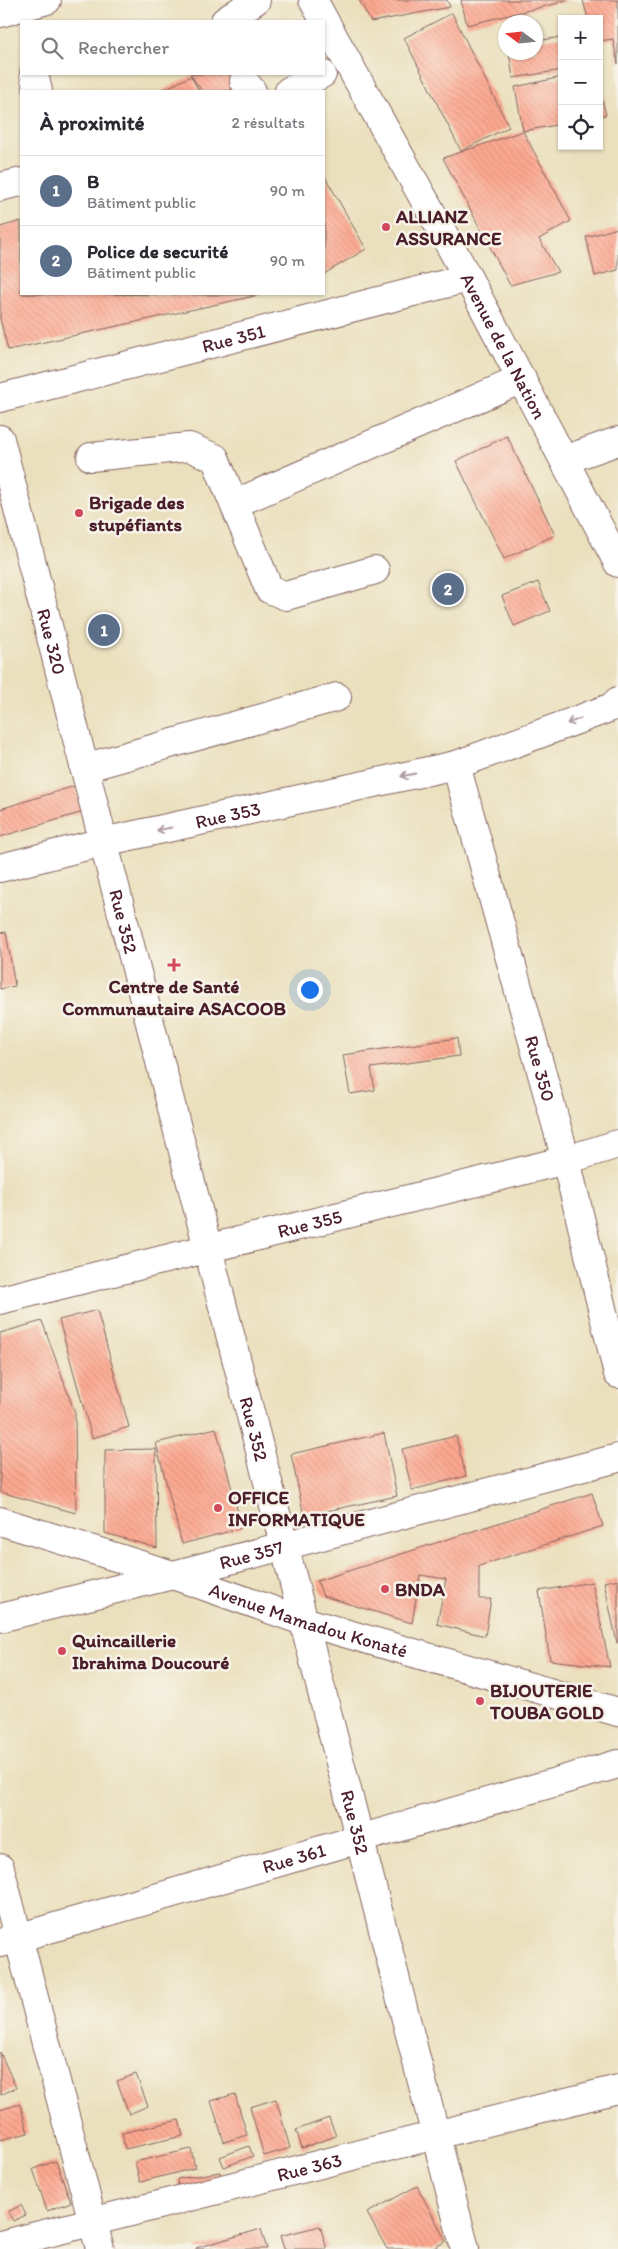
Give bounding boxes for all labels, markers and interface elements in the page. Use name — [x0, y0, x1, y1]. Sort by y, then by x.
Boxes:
north arrow — [498, 15, 543, 60]
map controls — [558, 15, 603, 150]
button: + — [558, 15, 603, 60]
search box — [20, 20, 325, 75]
icon: search — [38, 34, 66, 62]
text: Rechercher — [78, 36, 169, 59]
button: − — [558, 60, 603, 105]
button: locate — [558, 105, 603, 150]
text: À proximité — [40, 110, 145, 135]
text: 2 résultats — [231, 113, 305, 132]
text: B — [87, 170, 99, 193]
text: 1 — [52, 181, 60, 200]
text: 90 m — [270, 181, 305, 200]
text: Bâtiment public — [87, 193, 196, 212]
place label: ALLIANZ ASSURANCE — [395, 205, 502, 250]
marker: ALLIANZ ASSURANCE — [380, 221, 392, 233]
text: Police de securité — [87, 240, 228, 263]
text: 2 — [52, 251, 60, 270]
text: 90 m — [270, 251, 305, 270]
text: Bâtiment public — [87, 263, 196, 282]
street label: Avenue de la Nation — [455, 269, 551, 423]
street label: Rue 351 — [199, 319, 268, 358]
place label: Brigade des stupéfiants — [89, 491, 185, 536]
marker: Brigade des stupéfiants — [73, 507, 85, 519]
pin: 2 — [432, 570, 464, 608]
street label: Rue 320 — [32, 606, 71, 677]
pin: 1 — [88, 611, 120, 649]
one-way arrow — [567, 717, 582, 726]
one-way arrow — [400, 771, 416, 780]
street label: Rue 353 — [193, 797, 263, 834]
one-way arrow — [156, 825, 172, 834]
street label: Rue 352 — [104, 887, 143, 956]
marker: Centre de Santé Communautaire ASACOOB — [167, 958, 181, 972]
place label: Centre de Santé Communautaire ASACOOB — [62, 975, 286, 1020]
your location — [297, 977, 323, 1003]
street label: Rue 350 — [520, 1033, 560, 1104]
street label: Rue 355 — [275, 1205, 344, 1243]
street label: Rue 352 — [235, 1394, 273, 1464]
place label: OFFICE INFORMATIQUE — [228, 1486, 365, 1531]
marker: OFFICE INFORMATIQUE — [212, 1502, 224, 1514]
street label: Rue 357 — [217, 1536, 286, 1574]
street label: Avenue Mamadou Konaté — [206, 1578, 410, 1663]
place label: BNDA — [395, 1578, 446, 1601]
marker: BNDA — [379, 1583, 391, 1595]
place label: Quincaillerie Ibrahima Doucouré — [72, 1629, 229, 1674]
marker: Quincaillerie Ibrahima Doucouré — [56, 1645, 68, 1657]
place label: BIJOUTERIE TOUBA GOLD — [489, 1679, 604, 1724]
marker: BIJOUTERIE TOUBA GOLD — [474, 1695, 486, 1707]
street label: Rue 352 — [336, 1788, 374, 1857]
street label: Rue 361 — [260, 1838, 328, 1878]
street label: Rue 363 — [275, 2148, 344, 2187]

